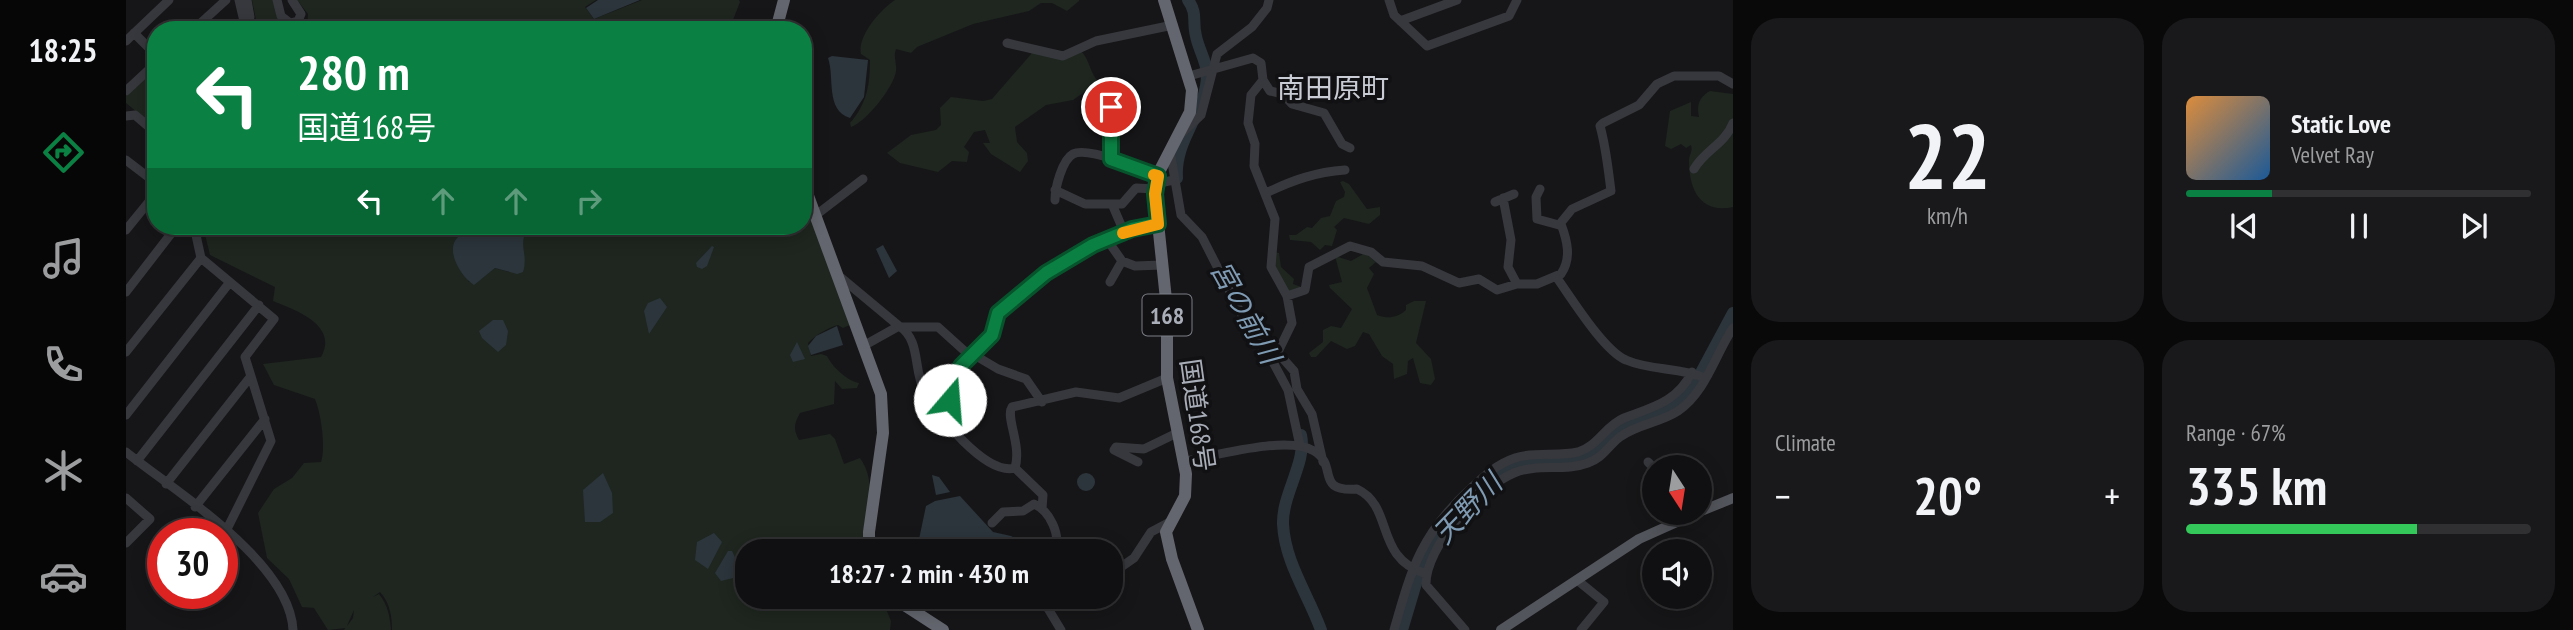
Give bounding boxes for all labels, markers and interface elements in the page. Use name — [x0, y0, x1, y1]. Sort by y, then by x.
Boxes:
text: 18:25 — [28, 29, 98, 71]
text: 280 m — [297, 40, 410, 104]
icon: left — [182, 49, 273, 140]
district label: 南田原町 — [1277, 69, 1389, 106]
pin — [1081, 77, 1141, 137]
icon: arrive — [1092, 88, 1130, 126]
text: 22 — [1904, 96, 1991, 214]
text: 国道168号 — [297, 106, 436, 148]
text: Static Love — [2291, 107, 2391, 140]
icon: directions — [39, 128, 88, 177]
text: Velvet Ray — [2291, 140, 2374, 169]
icon: left — [351, 182, 389, 220]
icon: ahead — [424, 182, 462, 220]
icon: ahead — [497, 182, 535, 220]
icon: right — [570, 182, 608, 220]
text: km/h — [1927, 201, 1968, 230]
icon: previous — [2225, 207, 2263, 245]
icon: pause — [2340, 207, 2378, 245]
icon: next — [2455, 207, 2493, 245]
icon: music — [39, 234, 88, 283]
water label: 宮の前川 — [1203, 254, 1291, 373]
road number: 168 — [1142, 294, 1192, 336]
icon: phone — [39, 340, 88, 389]
street label: 国道168号 — [1174, 357, 1222, 473]
position arrow — [913, 363, 987, 437]
text: Range · 67% — [2186, 418, 2286, 447]
text: Climate — [1775, 428, 1836, 457]
icon: climate — [39, 446, 88, 495]
text: 335 km — [2186, 452, 2327, 519]
north arrow — [1642, 455, 1712, 525]
map controls — [1642, 455, 1712, 609]
text: 20° — [1913, 462, 1982, 529]
water label: 天野川 — [1425, 463, 1512, 551]
text: − — [1775, 471, 1791, 520]
text: + — [2104, 471, 2120, 520]
speed limit sign: 30 — [147, 518, 238, 609]
button: sound — [1642, 539, 1712, 609]
icon: car — [39, 552, 88, 601]
text: 18:27 · 2 min · 430 m — [829, 557, 1029, 590]

